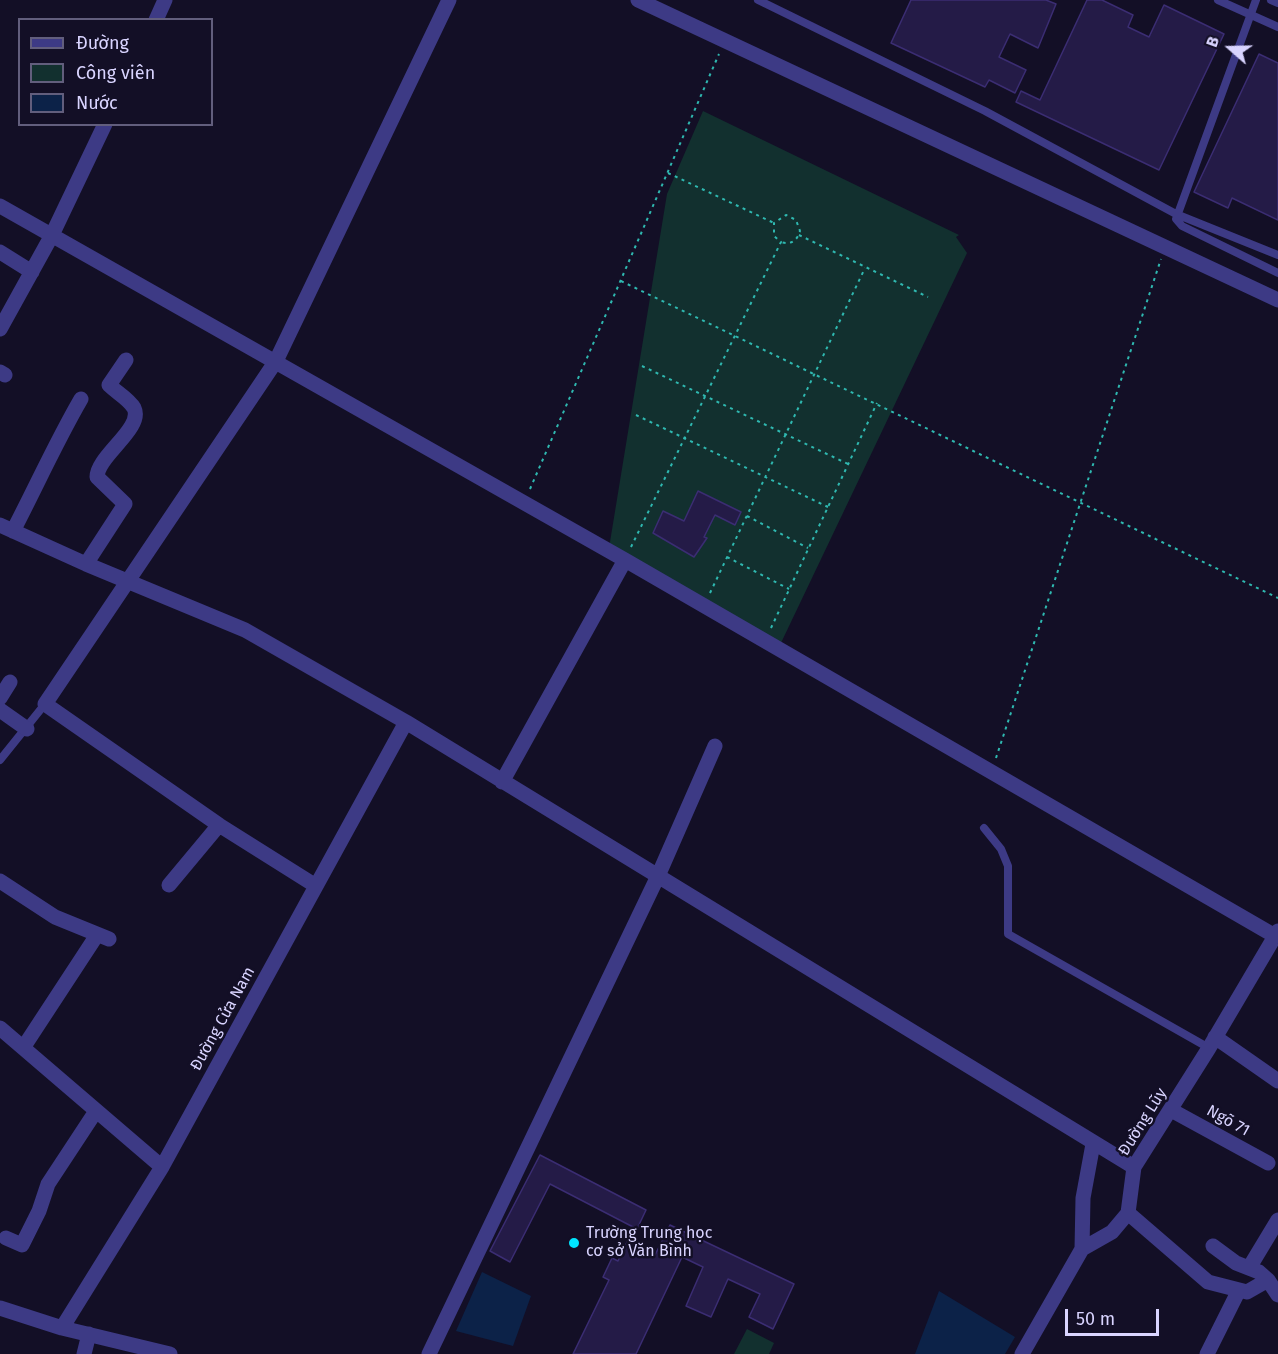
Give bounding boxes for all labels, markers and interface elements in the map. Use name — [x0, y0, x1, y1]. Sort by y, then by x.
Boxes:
legend — [18, 18, 213, 126]
north arrow — [1200, 18, 1260, 78]
text: Đường — [76, 32, 129, 54]
text: B — [1202, 34, 1223, 50]
text: Công viên — [76, 62, 155, 84]
text: Nước — [76, 92, 118, 114]
street label: Đường Cửa Nam — [187, 964, 259, 1074]
street label: Đường Lũy — [1115, 1085, 1171, 1159]
street label: Ngõ 71 — [1203, 1101, 1253, 1141]
place label: Trường Trung học cơ sở Văn Bình — [586, 1224, 712, 1262]
marker: Trường Trung học cơ sở Văn Bình — [567, 1236, 581, 1250]
scale bar — [1068, 1297, 1162, 1335]
text: 50 m — [1076, 1308, 1115, 1330]

